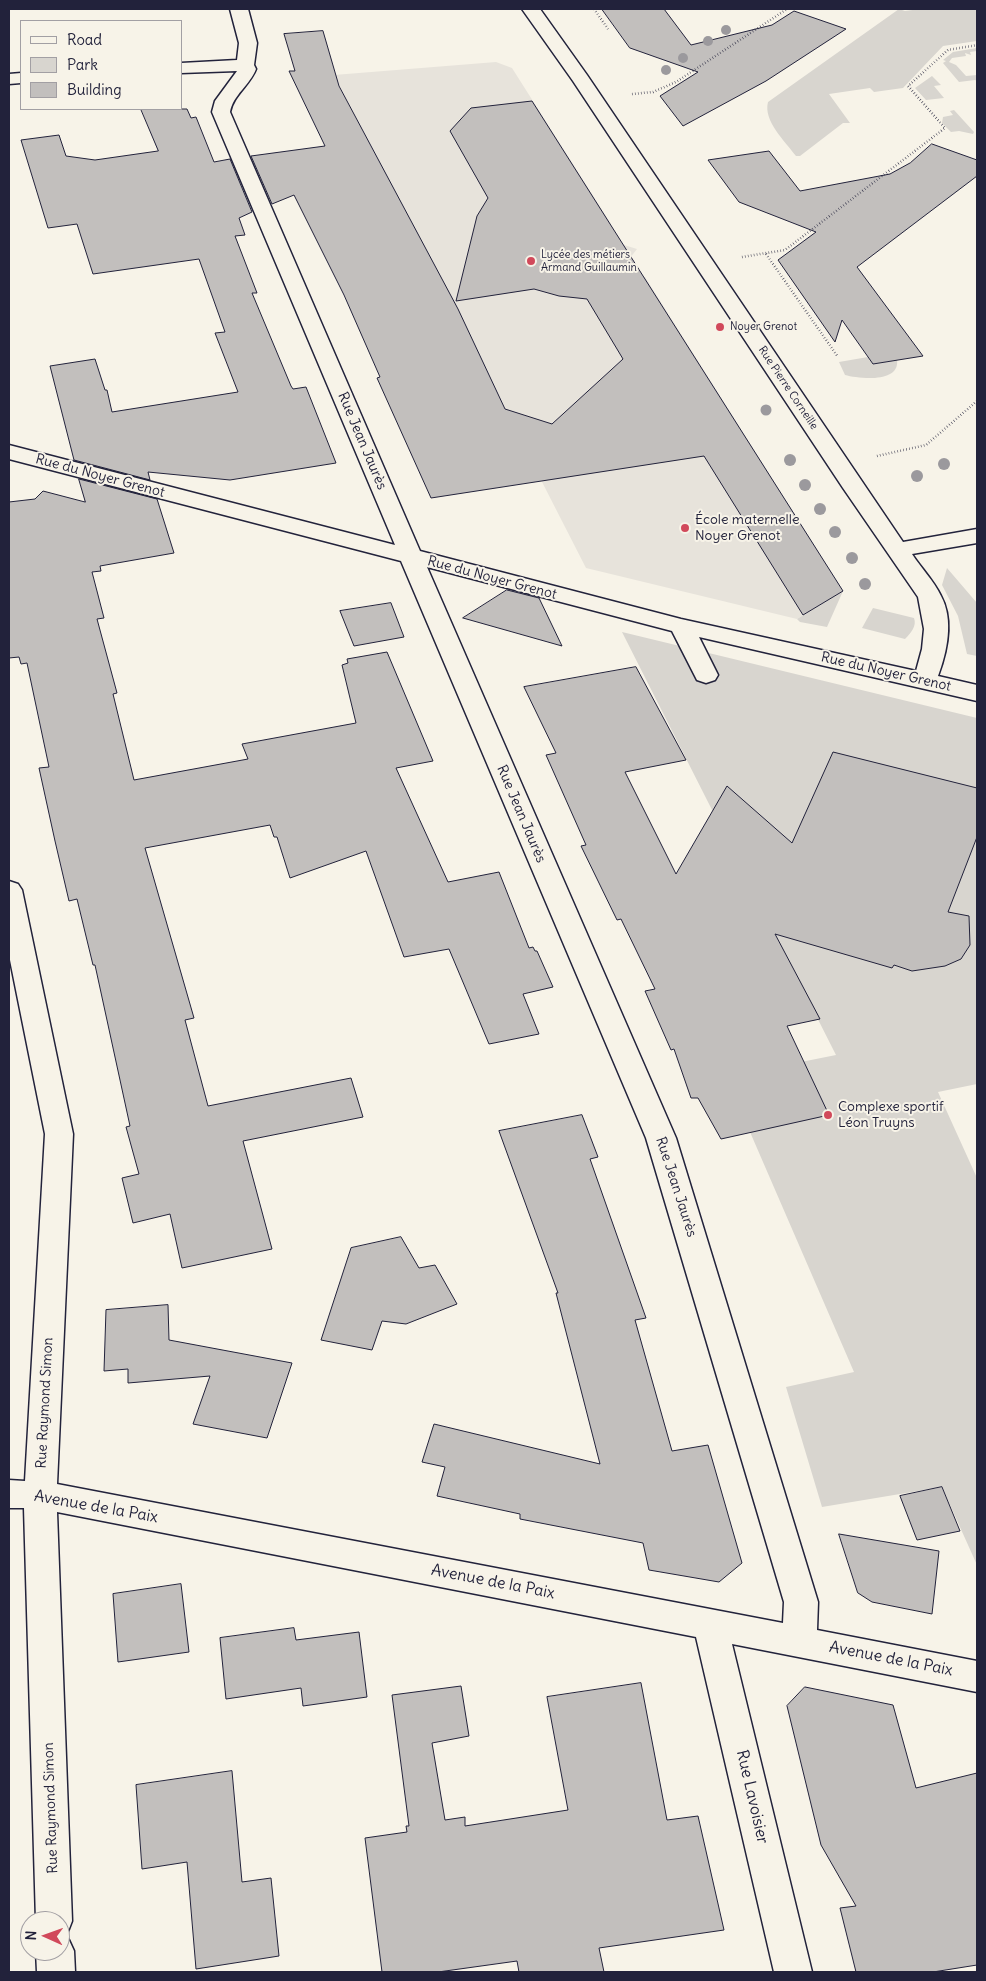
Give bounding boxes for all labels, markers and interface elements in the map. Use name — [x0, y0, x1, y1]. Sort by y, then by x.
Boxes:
legend — [20, 20, 182, 110]
text: Road — [67, 30, 102, 49]
text: Park — [67, 55, 98, 74]
text: Building — [67, 80, 122, 99]
place label: Lycée des métiers Armand Guillaumin — [541, 248, 637, 274]
marker: Lycée des métiers Armand Guillaumin — [525, 255, 537, 267]
place label: Noyer Grenot — [730, 320, 797, 334]
marker: Noyer Grenot — [714, 321, 726, 333]
street label: Rue Pierre Corneille — [755, 344, 821, 432]
street label: Rue Jean Jaurès — [334, 390, 390, 492]
street label: Rue du Noyer Grenot — [34, 451, 166, 501]
place label: École maternelle Noyer Grenot — [695, 512, 799, 544]
marker: École maternelle Noyer Grenot — [679, 522, 691, 534]
street label: Rue du Noyer Grenot — [426, 553, 558, 603]
street label: Rue du Noyer Grenot — [819, 649, 953, 695]
street label: Rue Jean Jaurès — [493, 763, 549, 865]
place label: Complexe sportif Léon Truyns — [838, 1099, 944, 1132]
marker: Complexe sportif Léon Truyns — [822, 1109, 834, 1121]
street label: Rue Jean Jaurès — [652, 1135, 700, 1239]
street label: Rue Raymond Simon — [33, 1337, 57, 1469]
street label: Avenue de la Paix — [33, 1487, 159, 1527]
street label: Avenue de la Paix — [430, 1561, 556, 1603]
street label: Avenue de la Paix — [828, 1638, 954, 1680]
street label: Rue Raymond Simon — [40, 1742, 62, 1874]
street label: Rue Lavoisier — [732, 1748, 772, 1846]
north arrow — [20, 1911, 70, 1961]
text: N — [22, 1930, 40, 1941]

